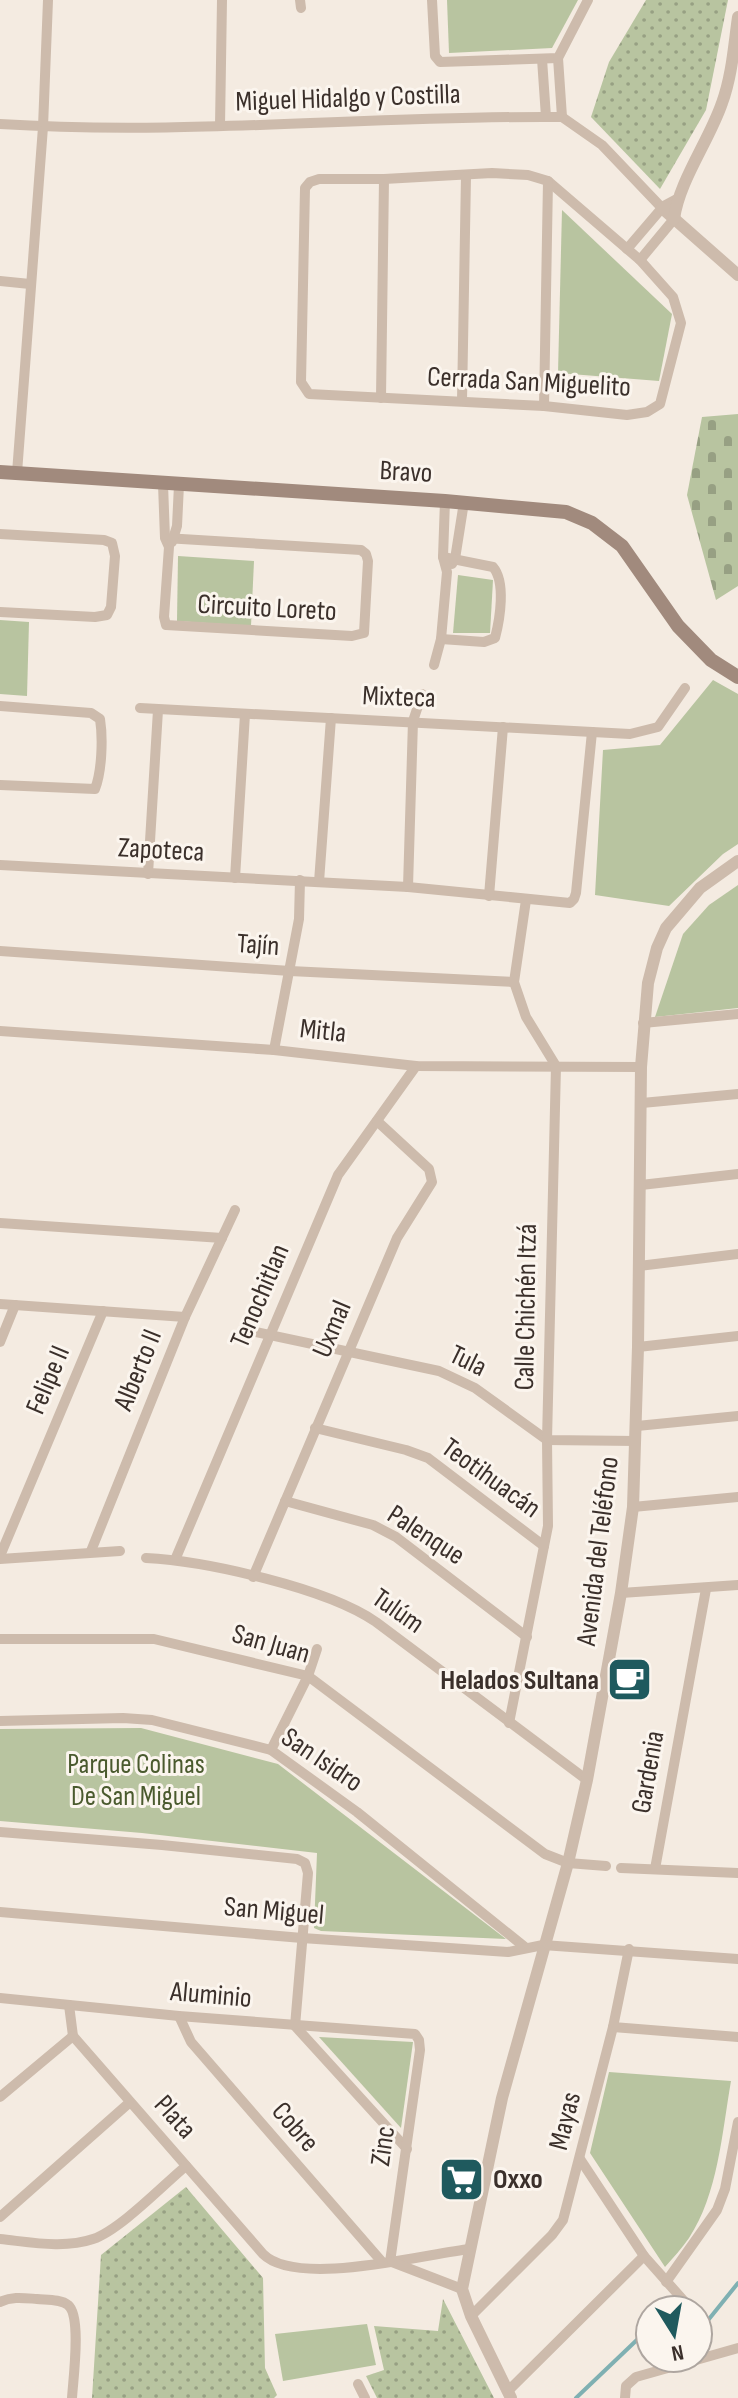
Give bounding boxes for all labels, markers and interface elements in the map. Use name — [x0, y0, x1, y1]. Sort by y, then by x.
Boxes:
street label: Miguel Hidalgo y Costilla — [235, 78, 461, 118]
street label: Cerrada San Miguelito — [426, 360, 632, 404]
street label: Bravo — [379, 454, 433, 490]
street label: Circuito Loreto — [197, 588, 337, 628]
street label: Mixteca — [362, 679, 436, 715]
street label: Zapoteca — [117, 831, 205, 869]
street label: Tajín — [236, 927, 280, 963]
street label: Mitla — [298, 1012, 348, 1050]
street label: Calle Chichén Itzá — [508, 1223, 544, 1391]
street label: Tenochitlan — [223, 1239, 297, 1353]
street label: Uxmal — [305, 1296, 359, 1362]
street label: Alberto II — [106, 1325, 169, 1416]
street label: Tula — [444, 1338, 492, 1384]
street label: Felipe II — [19, 1341, 77, 1419]
street label: Teotihuacán — [435, 1431, 547, 1525]
street label: Avenida del Teléfono — [570, 1455, 626, 1648]
street label: Palenque — [381, 1498, 471, 1572]
street label: Tulúm — [366, 1581, 430, 1641]
street label: San Juan — [228, 1617, 314, 1671]
cafe icon: Helados Sultana — [606, 1656, 654, 1704]
place label: Helados Sultana — [440, 1664, 599, 1697]
street label: San Isidro — [275, 1721, 369, 1799]
street label: Gardenia — [625, 1728, 671, 1816]
park label: Parque Colinas De San Miguel — [67, 1748, 205, 1813]
street label: San Miguel — [223, 1890, 325, 1932]
street label: Aluminio — [168, 1975, 253, 2015]
street label: Plata — [147, 2089, 203, 2145]
street label: Mayas — [542, 2089, 588, 2153]
street label: Cobre — [264, 2095, 326, 2159]
street label: Zinc — [364, 2124, 402, 2168]
supermarket icon: Oxxo — [438, 2155, 486, 2203]
place label: Oxxo — [493, 2163, 543, 2196]
north arrow — [634, 2294, 714, 2374]
text: N — [669, 2338, 686, 2367]

